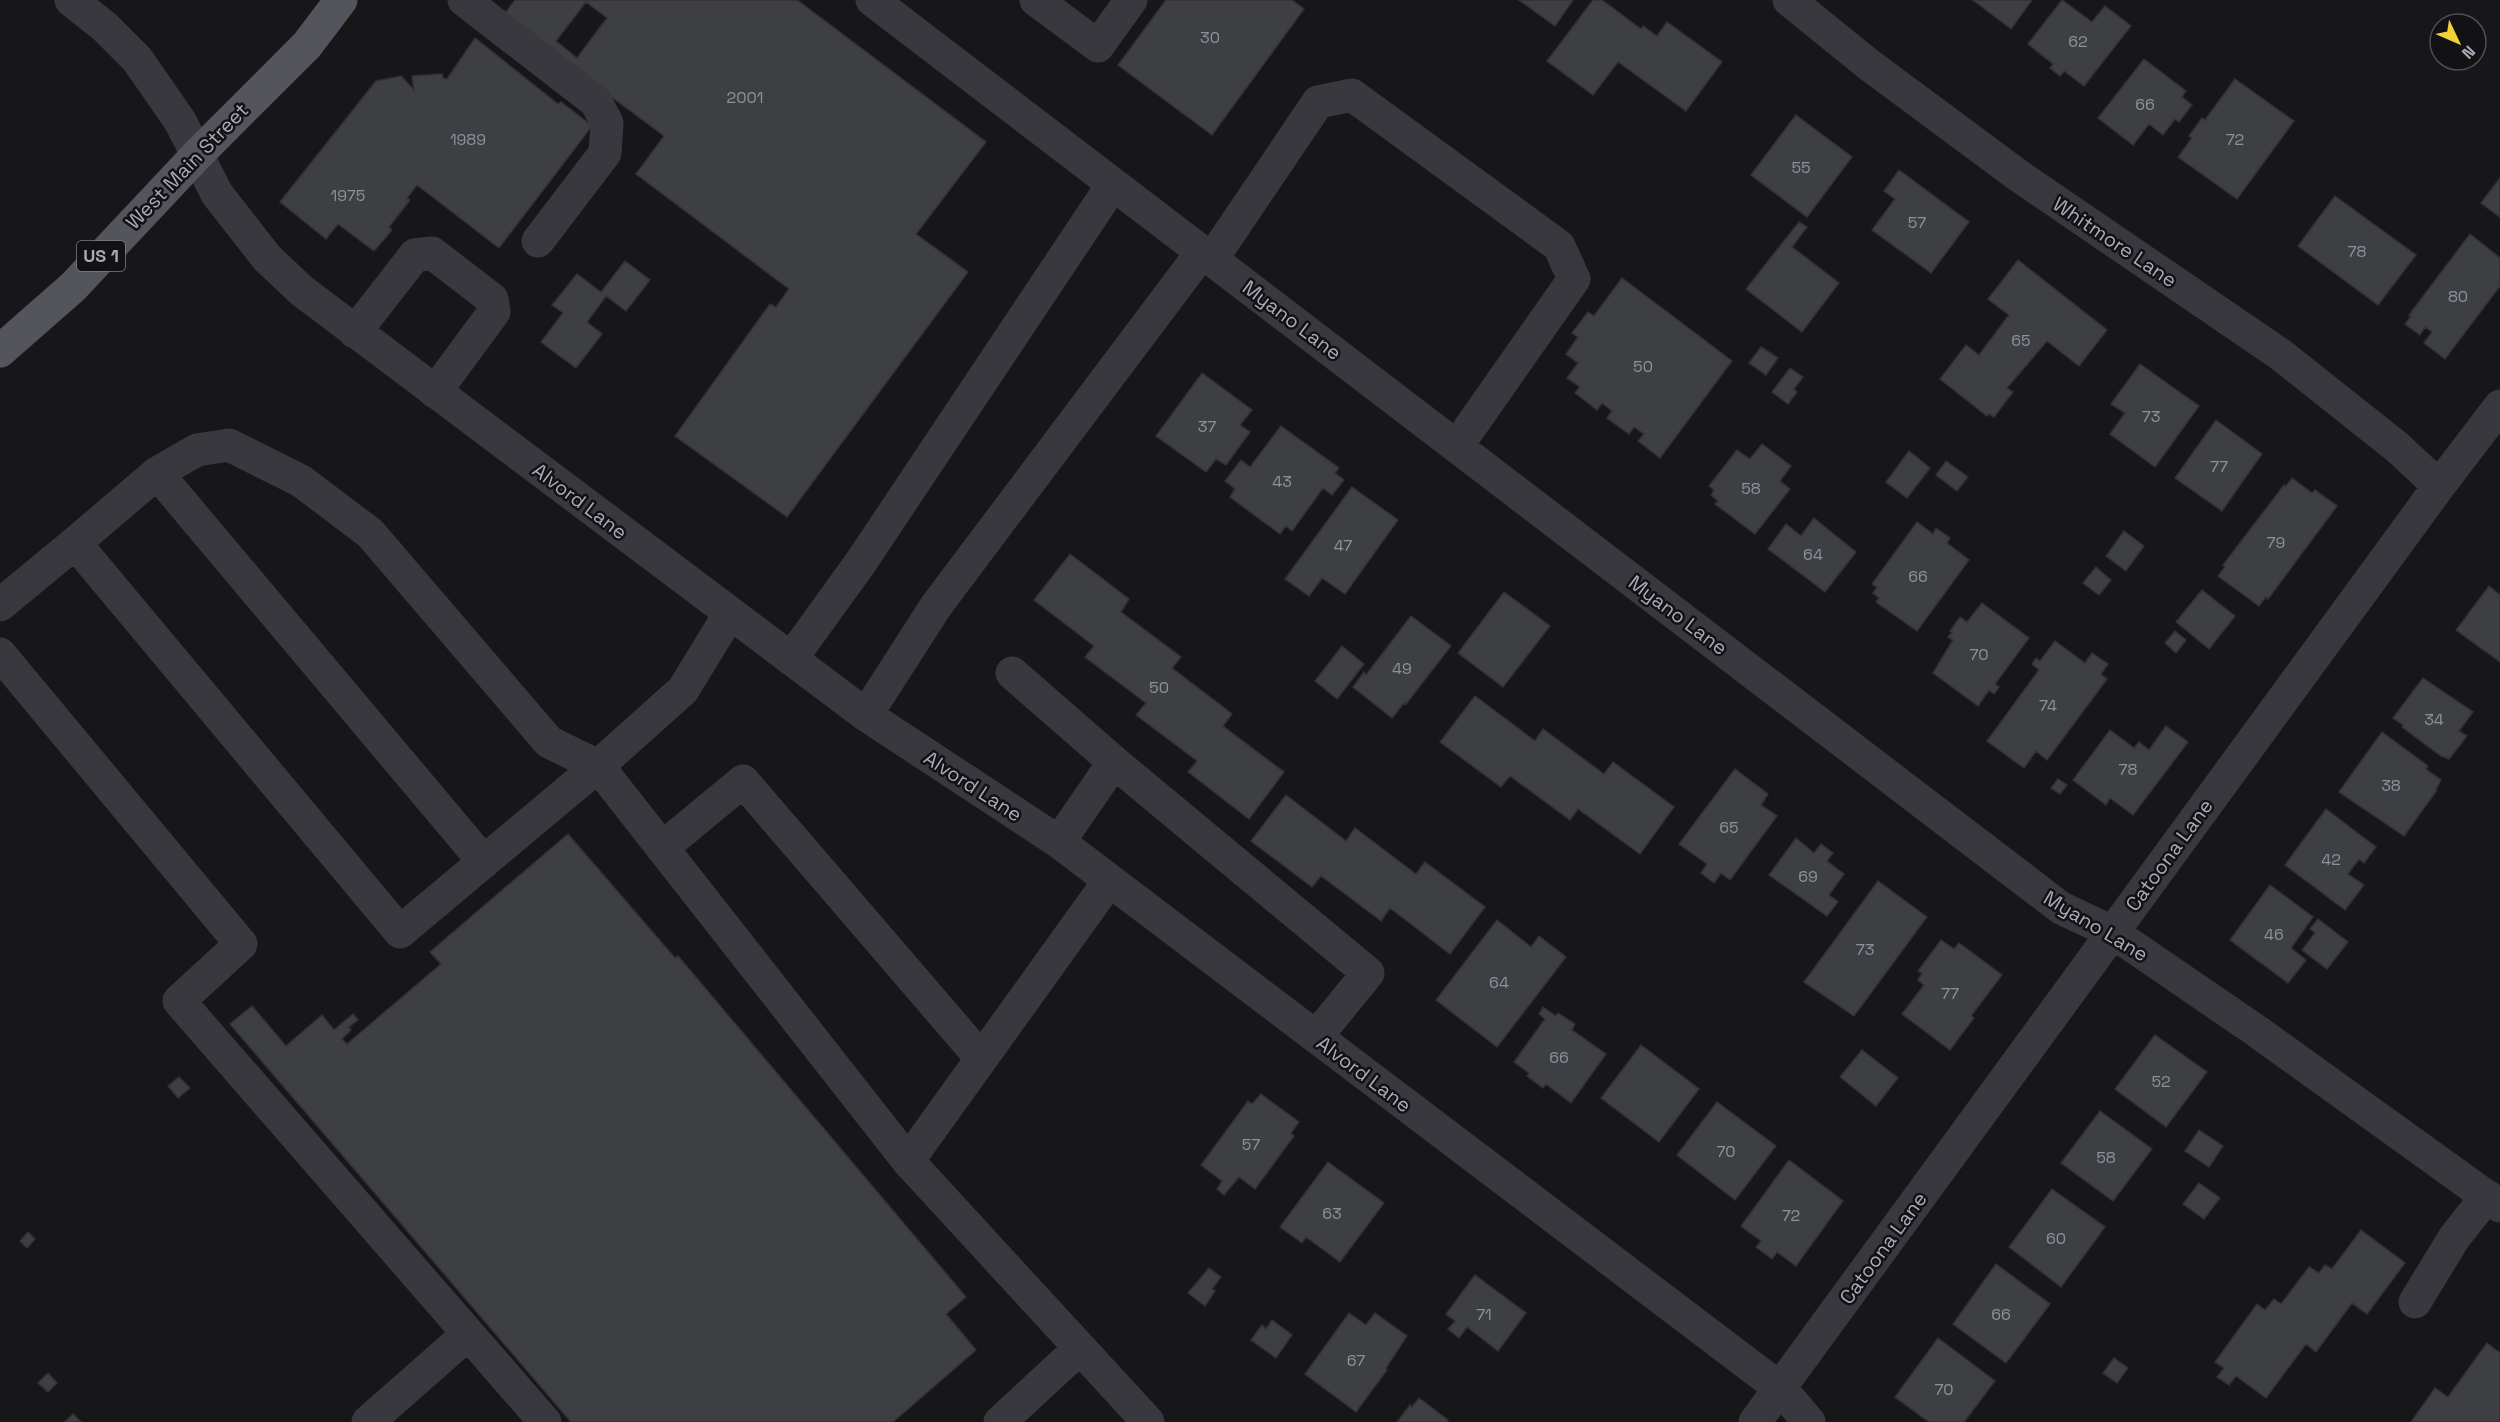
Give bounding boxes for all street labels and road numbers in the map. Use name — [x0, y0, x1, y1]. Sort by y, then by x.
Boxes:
street label: West Main Street — [120, 97, 254, 235]
street label: Whitmore Lane — [2048, 191, 2182, 293]
road number: US 1 — [77, 241, 125, 271]
street label: Myano Lane — [1237, 274, 1347, 366]
street label: Alvord Lane — [527, 457, 633, 545]
street label: Myano Lane — [1623, 569, 1733, 661]
street label: Alvord Lane — [919, 745, 1027, 827]
street label: Catoona Lane — [2119, 794, 2219, 916]
street label: Myano Lane — [2039, 885, 2153, 967]
street label: Alvord Lane — [1311, 1030, 1417, 1118]
street label: Catoona Lane — [1833, 1187, 1933, 1309]

